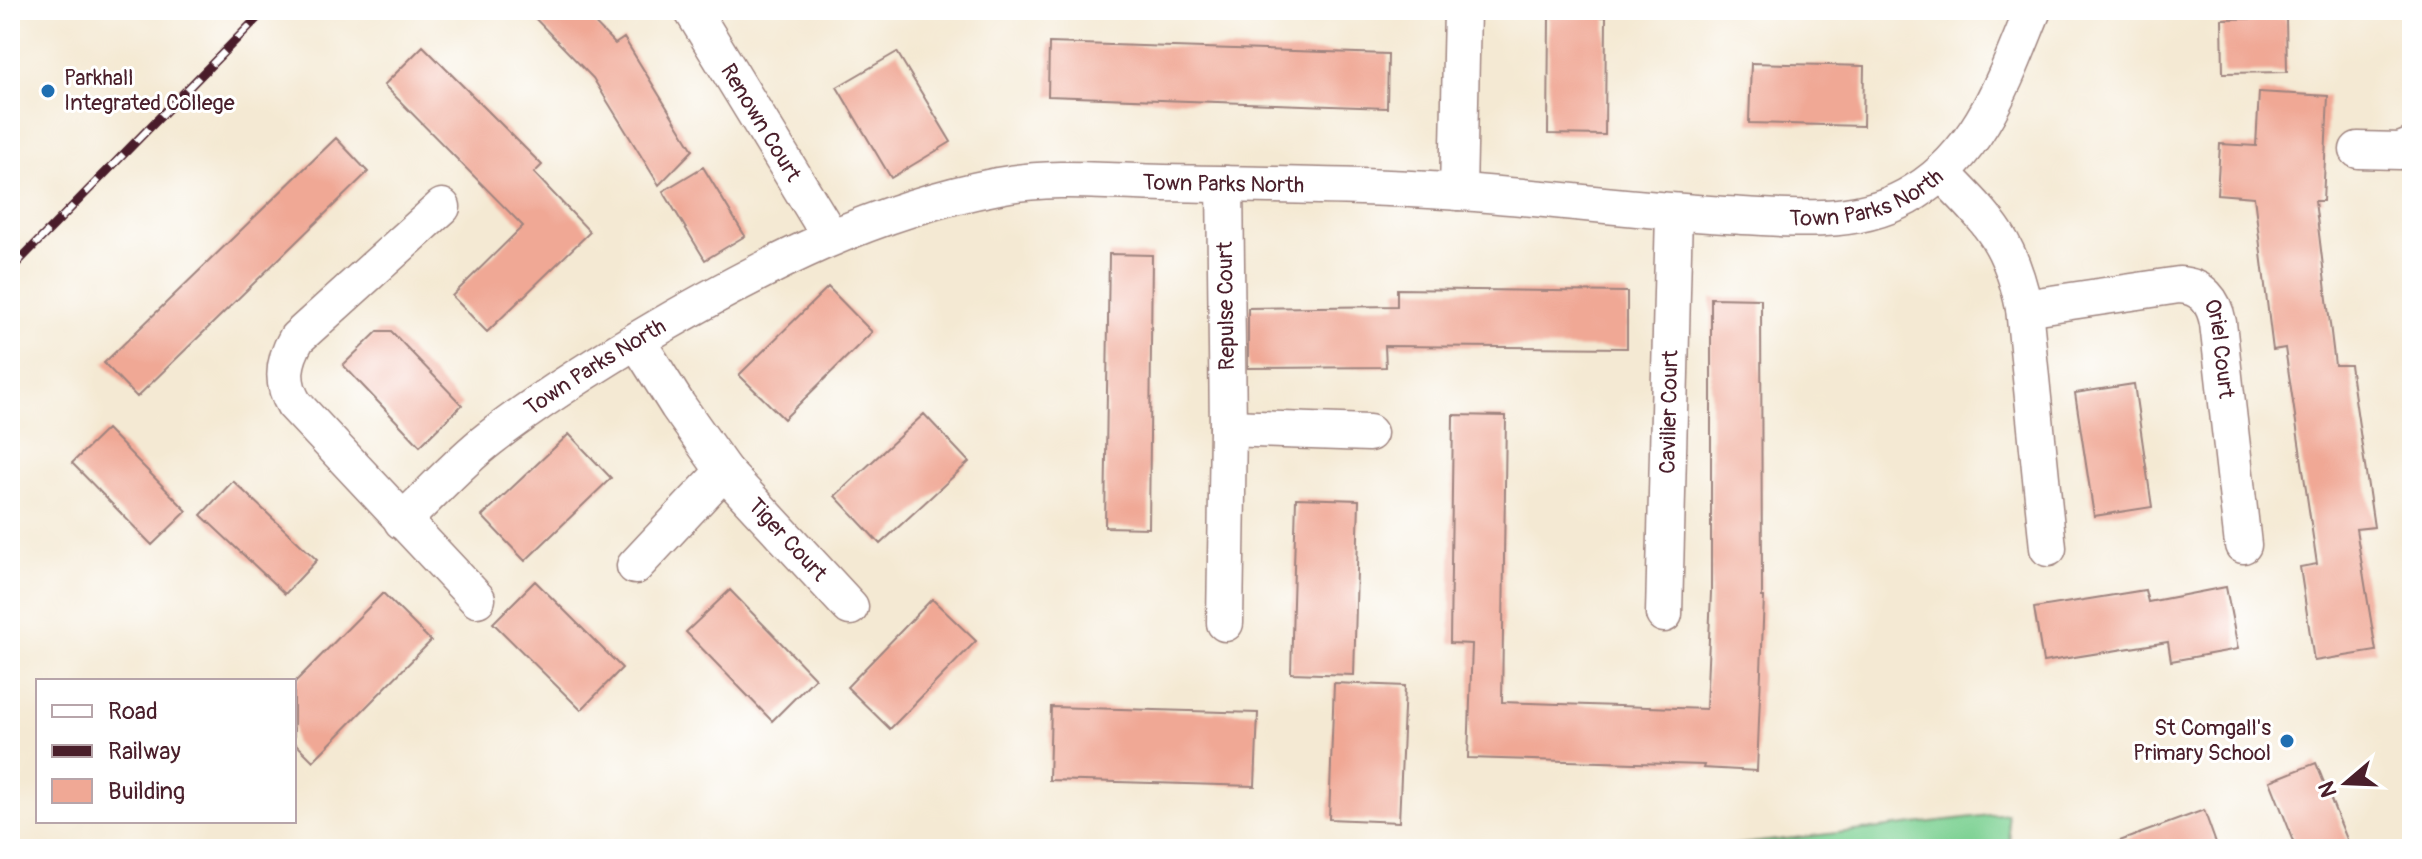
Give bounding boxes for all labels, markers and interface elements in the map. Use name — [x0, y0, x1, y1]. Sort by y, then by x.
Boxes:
street label: Renown Court — [714, 59, 807, 187]
place label: Parkhall Integrated College — [64, 64, 235, 117]
marker: Parkhall Integrated College — [39, 82, 57, 100]
street label: Town Parks North — [1789, 163, 1949, 233]
street label: Town Parks North — [1142, 168, 1304, 199]
street label: Repulse Court — [1211, 241, 1241, 371]
street label: Oriel Court — [2197, 294, 2240, 400]
street label: Town Parks North — [519, 312, 671, 422]
street label: Cavilier Court — [1653, 350, 1685, 474]
street label: Tiger Court — [742, 492, 833, 587]
legend — [36, 679, 296, 823]
text: Road — [108, 697, 158, 726]
place label: St Comgall's Primary School — [2133, 714, 2271, 767]
marker: St Comgall's Primary School — [2278, 732, 2296, 750]
text: Railway — [108, 737, 181, 766]
north arrow — [2306, 743, 2386, 823]
text: Building — [108, 777, 185, 806]
text: N — [2312, 777, 2344, 801]

